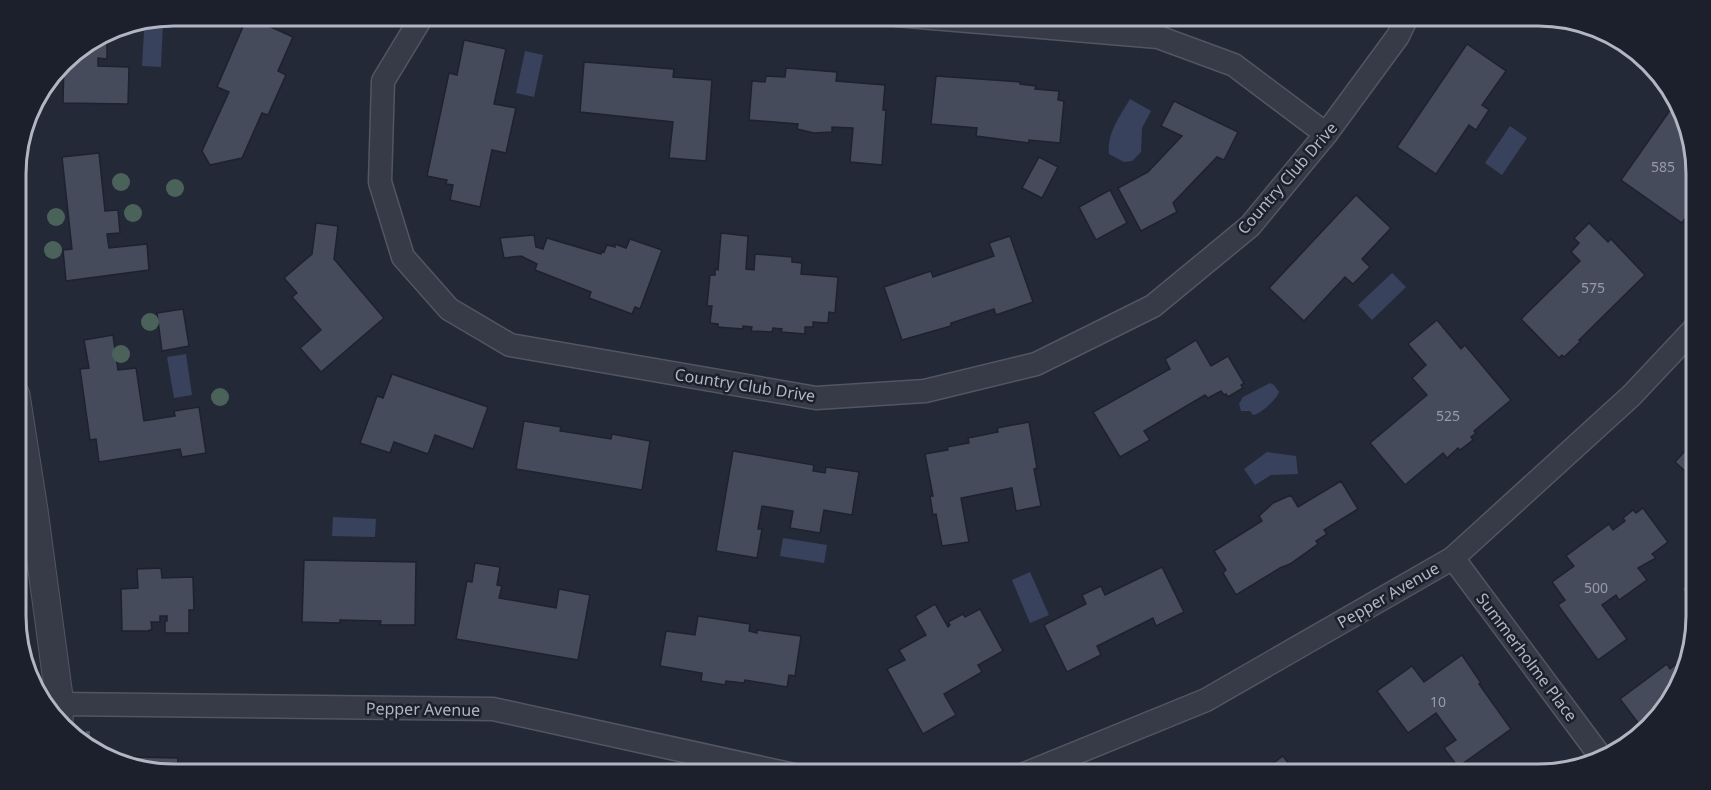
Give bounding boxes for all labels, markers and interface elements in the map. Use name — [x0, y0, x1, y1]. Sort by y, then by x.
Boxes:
street label: Country Club Drive — [1232, 117, 1342, 239]
house number: 585 — [1651, 157, 1675, 176]
house number: 575 — [1581, 278, 1605, 297]
street label: Country Club Drive — [673, 363, 817, 407]
house number: 525 — [1436, 406, 1460, 425]
street label: Pepper Avenue — [1333, 557, 1443, 633]
house number: 500 — [1584, 578, 1608, 597]
street label: Summerholme Place — [1471, 588, 1583, 726]
house number: 10 — [1430, 692, 1446, 711]
street label: Pepper Avenue — [366, 697, 480, 721]

